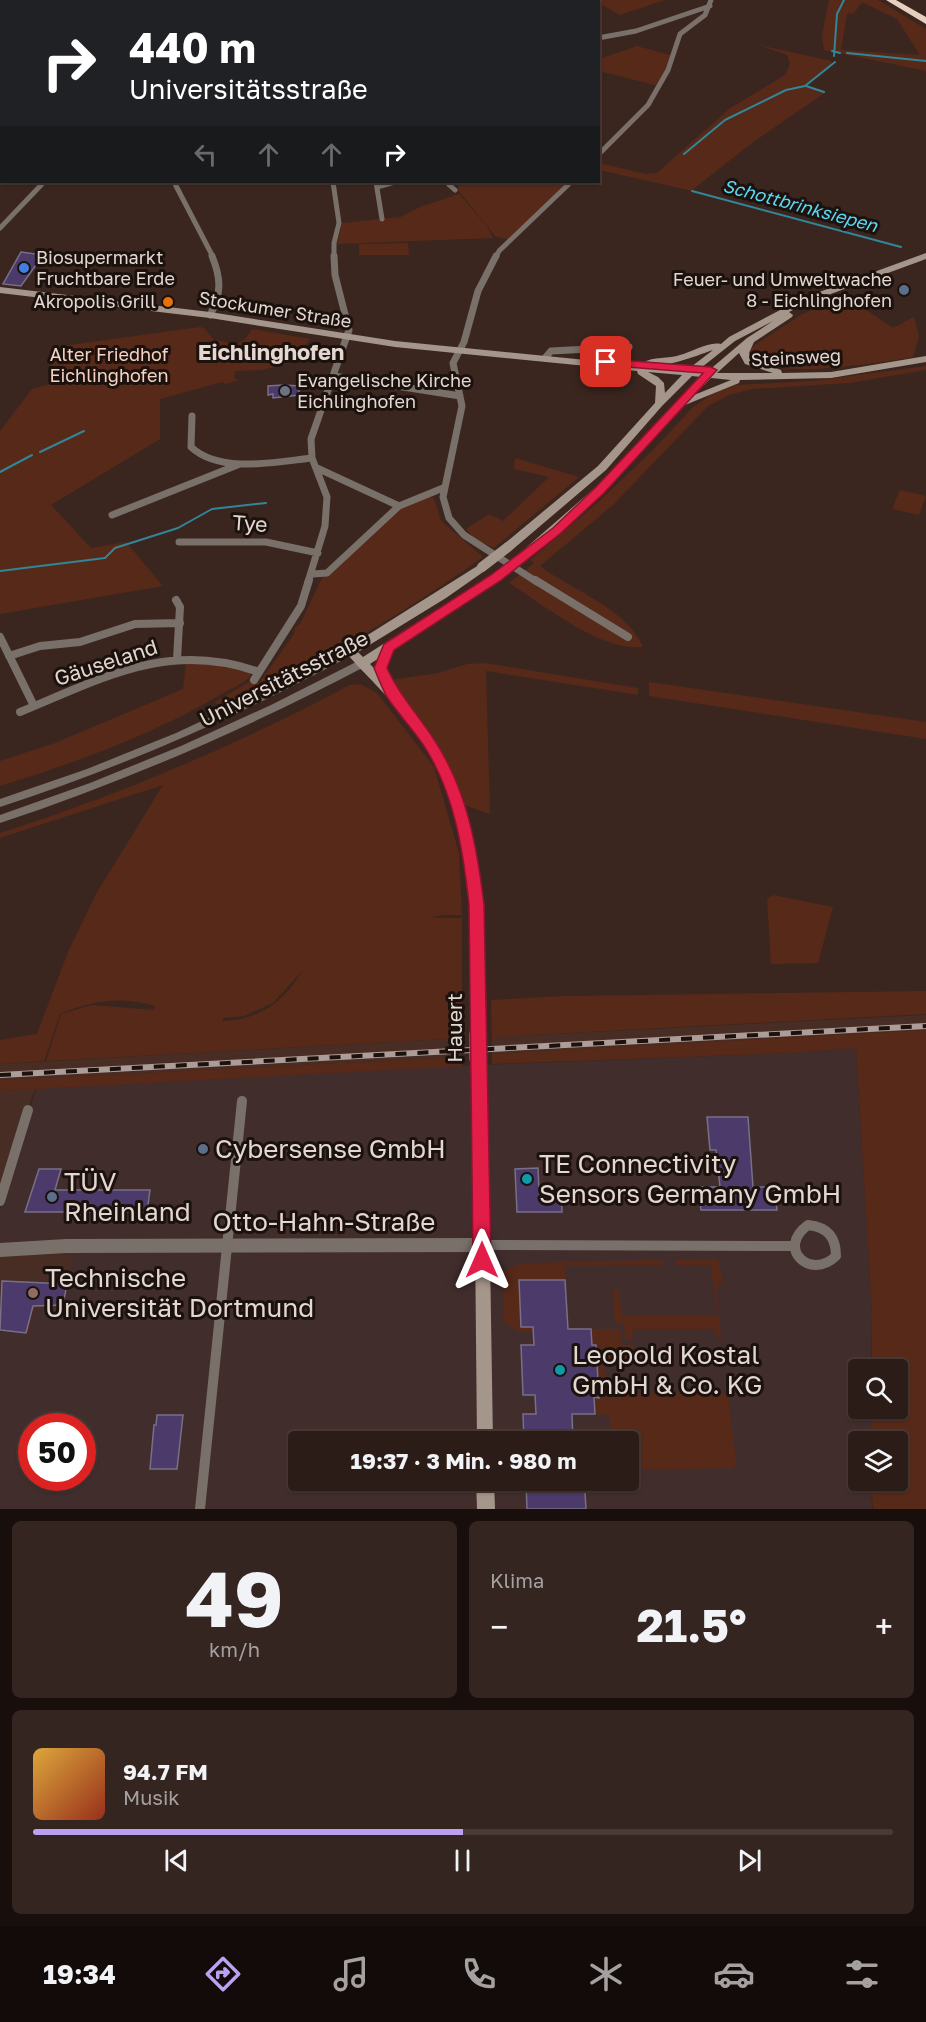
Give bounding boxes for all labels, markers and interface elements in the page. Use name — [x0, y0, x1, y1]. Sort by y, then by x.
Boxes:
text: 440 m — [129, 22, 256, 72]
icon: right — [30, 24, 108, 102]
text: Universitätsstraße — [129, 73, 368, 105]
icon: left — [189, 138, 222, 171]
icon: ahead — [252, 138, 285, 171]
icon: ahead — [315, 138, 348, 171]
icon: right — [378, 138, 411, 171]
water label: Schottbrinksiepen — [721, 174, 881, 236]
place label: Biosupermarkt Fruchtbare Erde — [36, 246, 175, 289]
marker: Biosupermarkt Fruchtbare Erde — [17, 261, 31, 275]
place label: Feuer- und Umweltwache 8 - Eichlinghofen — [673, 268, 892, 311]
marker: Feuer- und Umweltwache 8 - Eichlinghofen — [897, 283, 911, 297]
street label: Stockumer Straße — [197, 286, 353, 332]
place label: Akropolis Grill — [34, 290, 156, 312]
marker: Akropolis Grill — [161, 295, 175, 309]
pin — [580, 336, 631, 387]
district label: Eichlinghofen — [198, 338, 344, 365]
park label: Alter Friedhof Eichlinghofen — [50, 343, 169, 386]
street label: Steinsweg — [750, 344, 842, 370]
icon: arrive — [589, 345, 622, 378]
place label: Evangelische Kirche Eichlinghofen — [297, 369, 471, 412]
marker: Evangelische Kirche Eichlinghofen — [278, 384, 292, 398]
street label: Tye — [232, 509, 268, 537]
street label: Universitätsstraße — [195, 624, 372, 732]
street label: Gäuseland — [51, 633, 161, 691]
street label: Hauert — [441, 993, 467, 1063]
place label: Cybersense GmbH — [215, 1133, 446, 1164]
marker: Cybersense GmbH — [196, 1142, 210, 1156]
place label: TE Connectivity Sensors Germany GmbH — [539, 1148, 841, 1209]
place label: TÜV Rheinland — [64, 1166, 191, 1227]
marker: TE Connectivity Sensors Germany GmbH — [520, 1172, 534, 1186]
marker: TÜV Rheinland — [45, 1190, 59, 1204]
street label: Otto-Hahn-Straße — [213, 1206, 435, 1237]
position arrow — [450, 1228, 514, 1292]
place label: Technische Universität Dortmund — [45, 1262, 314, 1323]
marker: Technische Universität Dortmund — [26, 1286, 40, 1300]
place label: Leopold Kostal GmbH & Co. KG — [572, 1339, 762, 1400]
map controls — [848, 1359, 908, 1491]
button: search — [848, 1359, 908, 1419]
marker: Leopold Kostal GmbH & Co. KG — [553, 1363, 567, 1377]
speed limit sign: 50 — [18, 1413, 96, 1491]
button: layers — [848, 1431, 908, 1491]
text: 19:37 · 3 Min. · 980 m — [351, 1447, 576, 1474]
text: 49 — [185, 1551, 284, 1644]
text: Klima — [490, 1568, 544, 1592]
text: 21.5° — [636, 1598, 747, 1652]
text: − — [490, 1607, 508, 1646]
text: + — [875, 1607, 893, 1646]
text: km/h — [209, 1637, 260, 1661]
text: 94.7 FM — [123, 1758, 208, 1785]
text: Musik — [123, 1785, 180, 1809]
icon: previous — [160, 1844, 193, 1877]
icon: pause — [446, 1844, 479, 1877]
icon: next — [733, 1844, 766, 1877]
icon: directions — [202, 1953, 244, 1995]
icon: music — [330, 1953, 372, 1995]
icon: phone — [458, 1953, 500, 1995]
icon: climate — [585, 1953, 627, 1995]
icon: car — [713, 1953, 755, 1995]
icon: filters — [841, 1953, 883, 1995]
text: 19:34 — [43, 1958, 116, 1990]

